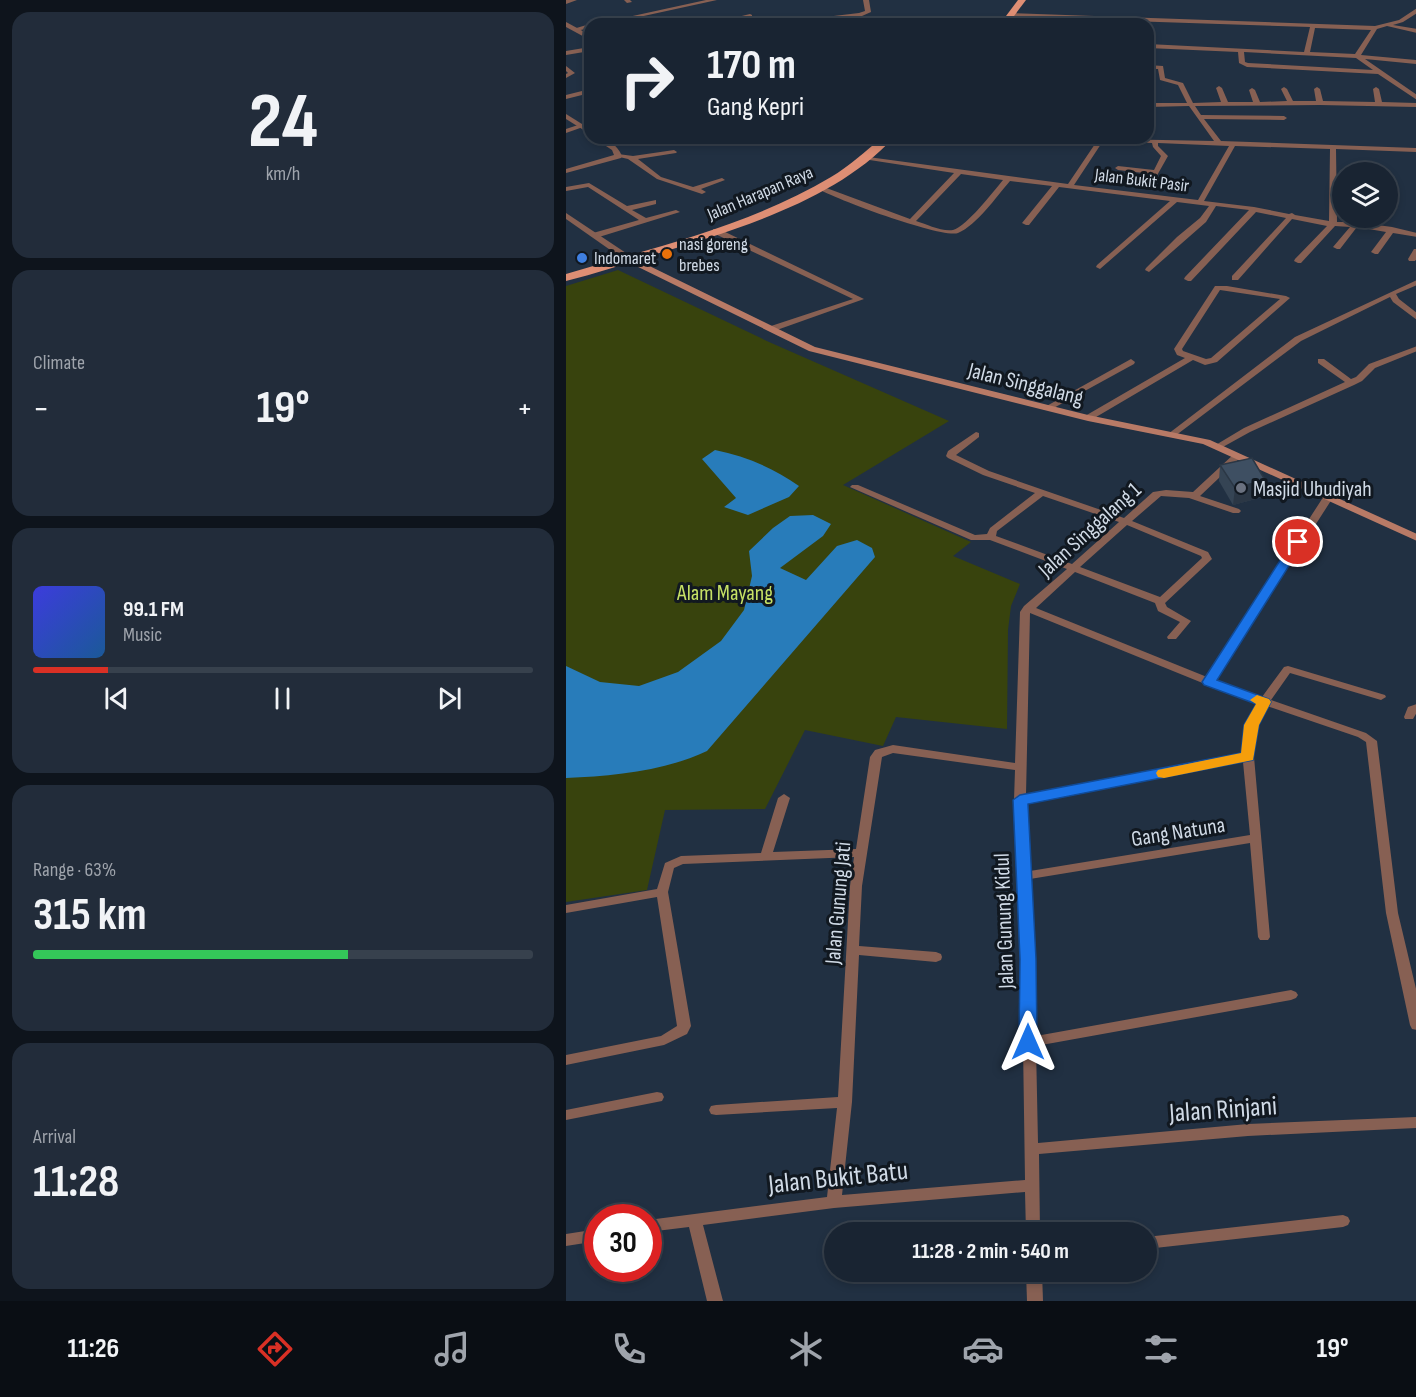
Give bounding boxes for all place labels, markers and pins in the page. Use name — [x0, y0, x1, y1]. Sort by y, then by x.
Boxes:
place label: nasi goreng brebes — [679, 234, 748, 276]
marker: nasi goreng brebes — [660, 247, 674, 261]
place label: Indomaret — [594, 248, 657, 269]
marker: Indomaret — [575, 251, 589, 265]
place label: Masjid Ubudiyah — [1253, 476, 1372, 503]
marker: Masjid Ubudiyah — [1234, 481, 1248, 495]
pin — [1272, 516, 1323, 567]

